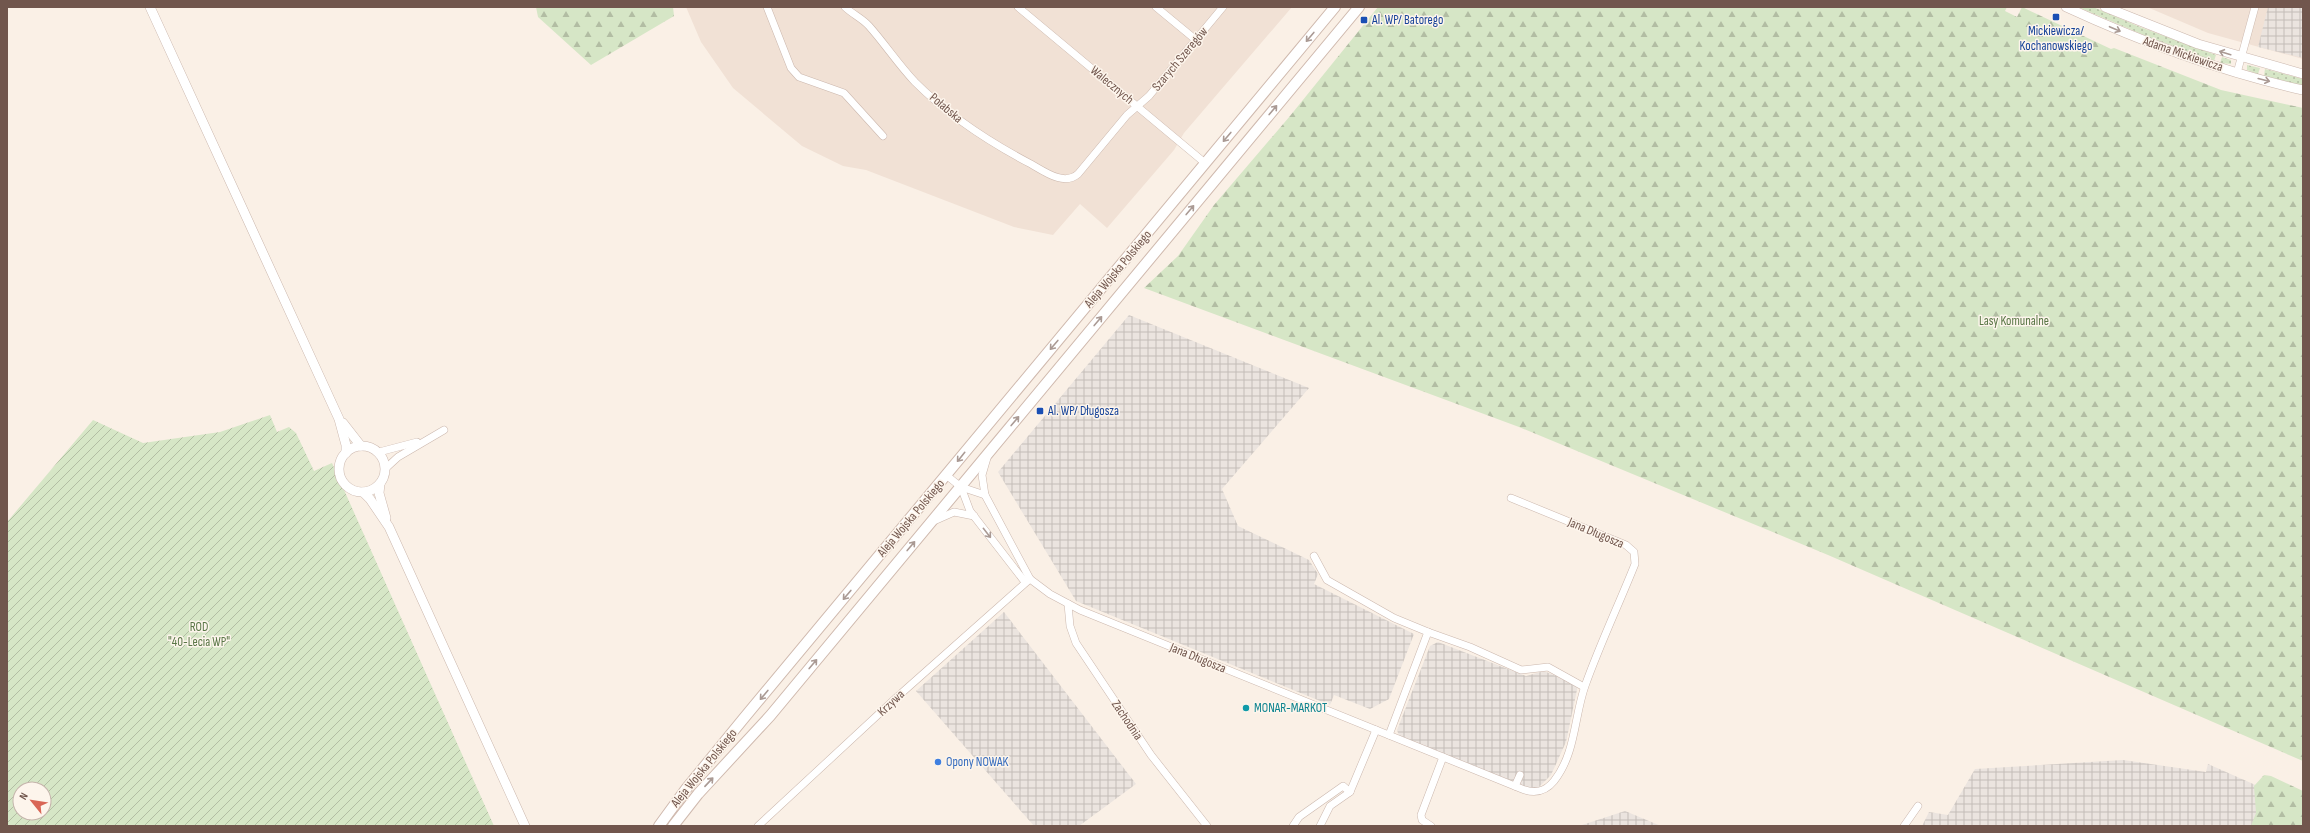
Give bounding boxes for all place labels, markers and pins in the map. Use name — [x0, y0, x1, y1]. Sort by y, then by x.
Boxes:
place label: Al. WP/ Batorego — [1371, 12, 1443, 28]
marker: Mickiewicza/ Kochanowskiego — [2051, 12, 2061, 22]
marker: Al. WP/ Batorego — [1359, 15, 1369, 25]
place label: Mickiewicza/ Kochanowskiego — [2020, 23, 2092, 54]
place label: Al. WP/ Długosza — [1047, 403, 1119, 419]
marker: Al. WP/ Długosza — [1035, 406, 1045, 416]
place label: MONAR-MARKOT — [1254, 700, 1327, 716]
marker: MONAR-MARKOT — [1241, 703, 1251, 713]
place label: Opony NOWAK — [946, 754, 1008, 770]
marker: Opony NOWAK — [933, 757, 943, 767]

